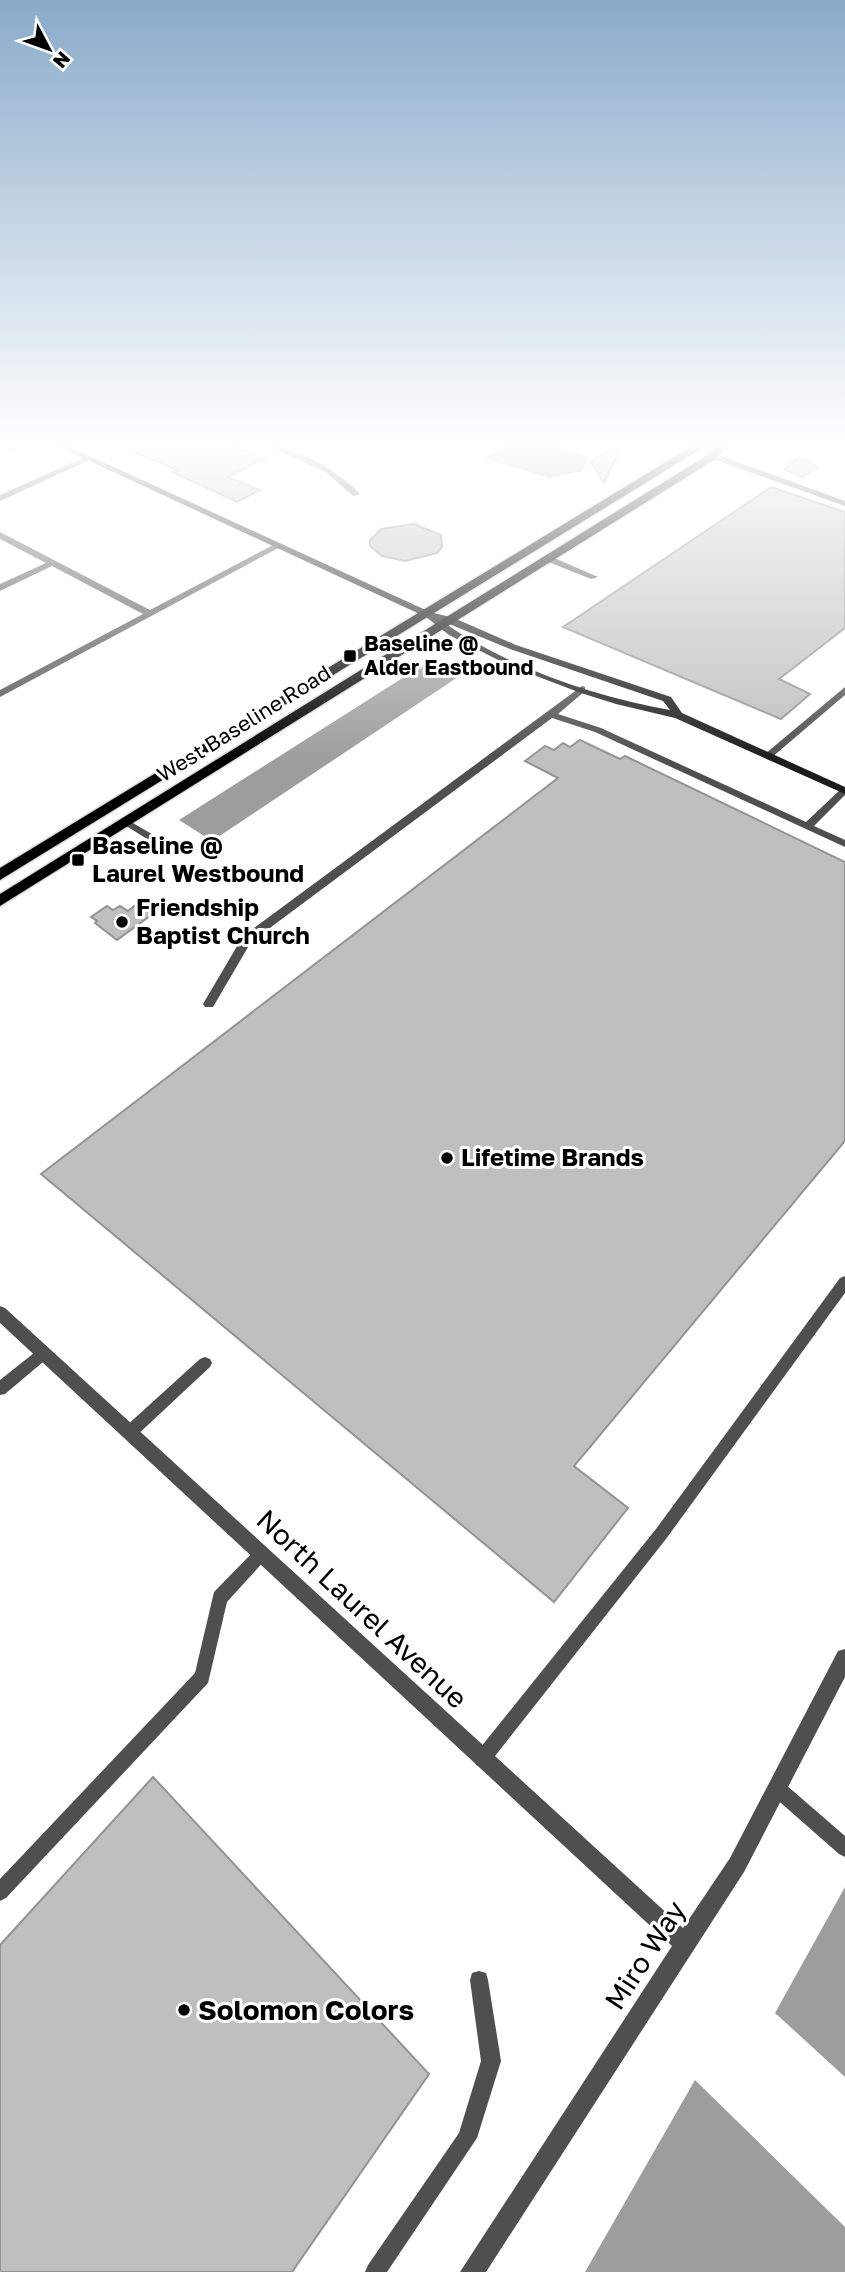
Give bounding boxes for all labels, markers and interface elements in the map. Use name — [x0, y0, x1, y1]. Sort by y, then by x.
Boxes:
north arrow — [14, 14, 84, 84]
text: N — [49, 47, 76, 73]
place label: Baseline @ Alder Eastbound — [364, 630, 533, 680]
marker: Baseline @ Alder Eastbound — [342, 648, 358, 664]
street label: West Baseline Road — [152, 659, 335, 787]
place label: Baseline @ Laurel Westbound — [92, 830, 304, 887]
marker: Baseline @ Laurel Westbound — [70, 852, 86, 868]
place label: Friendship Baptist Church — [136, 892, 310, 949]
marker: Friendship Baptist Church — [114, 914, 130, 930]
place label: Lifetime Brands — [461, 1142, 644, 1171]
marker: Lifetime Brands — [439, 1150, 455, 1166]
street label: North Laurel Avenue — [250, 1503, 474, 1715]
street label: Miro Way — [597, 1894, 692, 2015]
place label: Solomon Colors — [198, 1993, 414, 2026]
marker: Solomon Colors — [176, 2002, 192, 2018]

